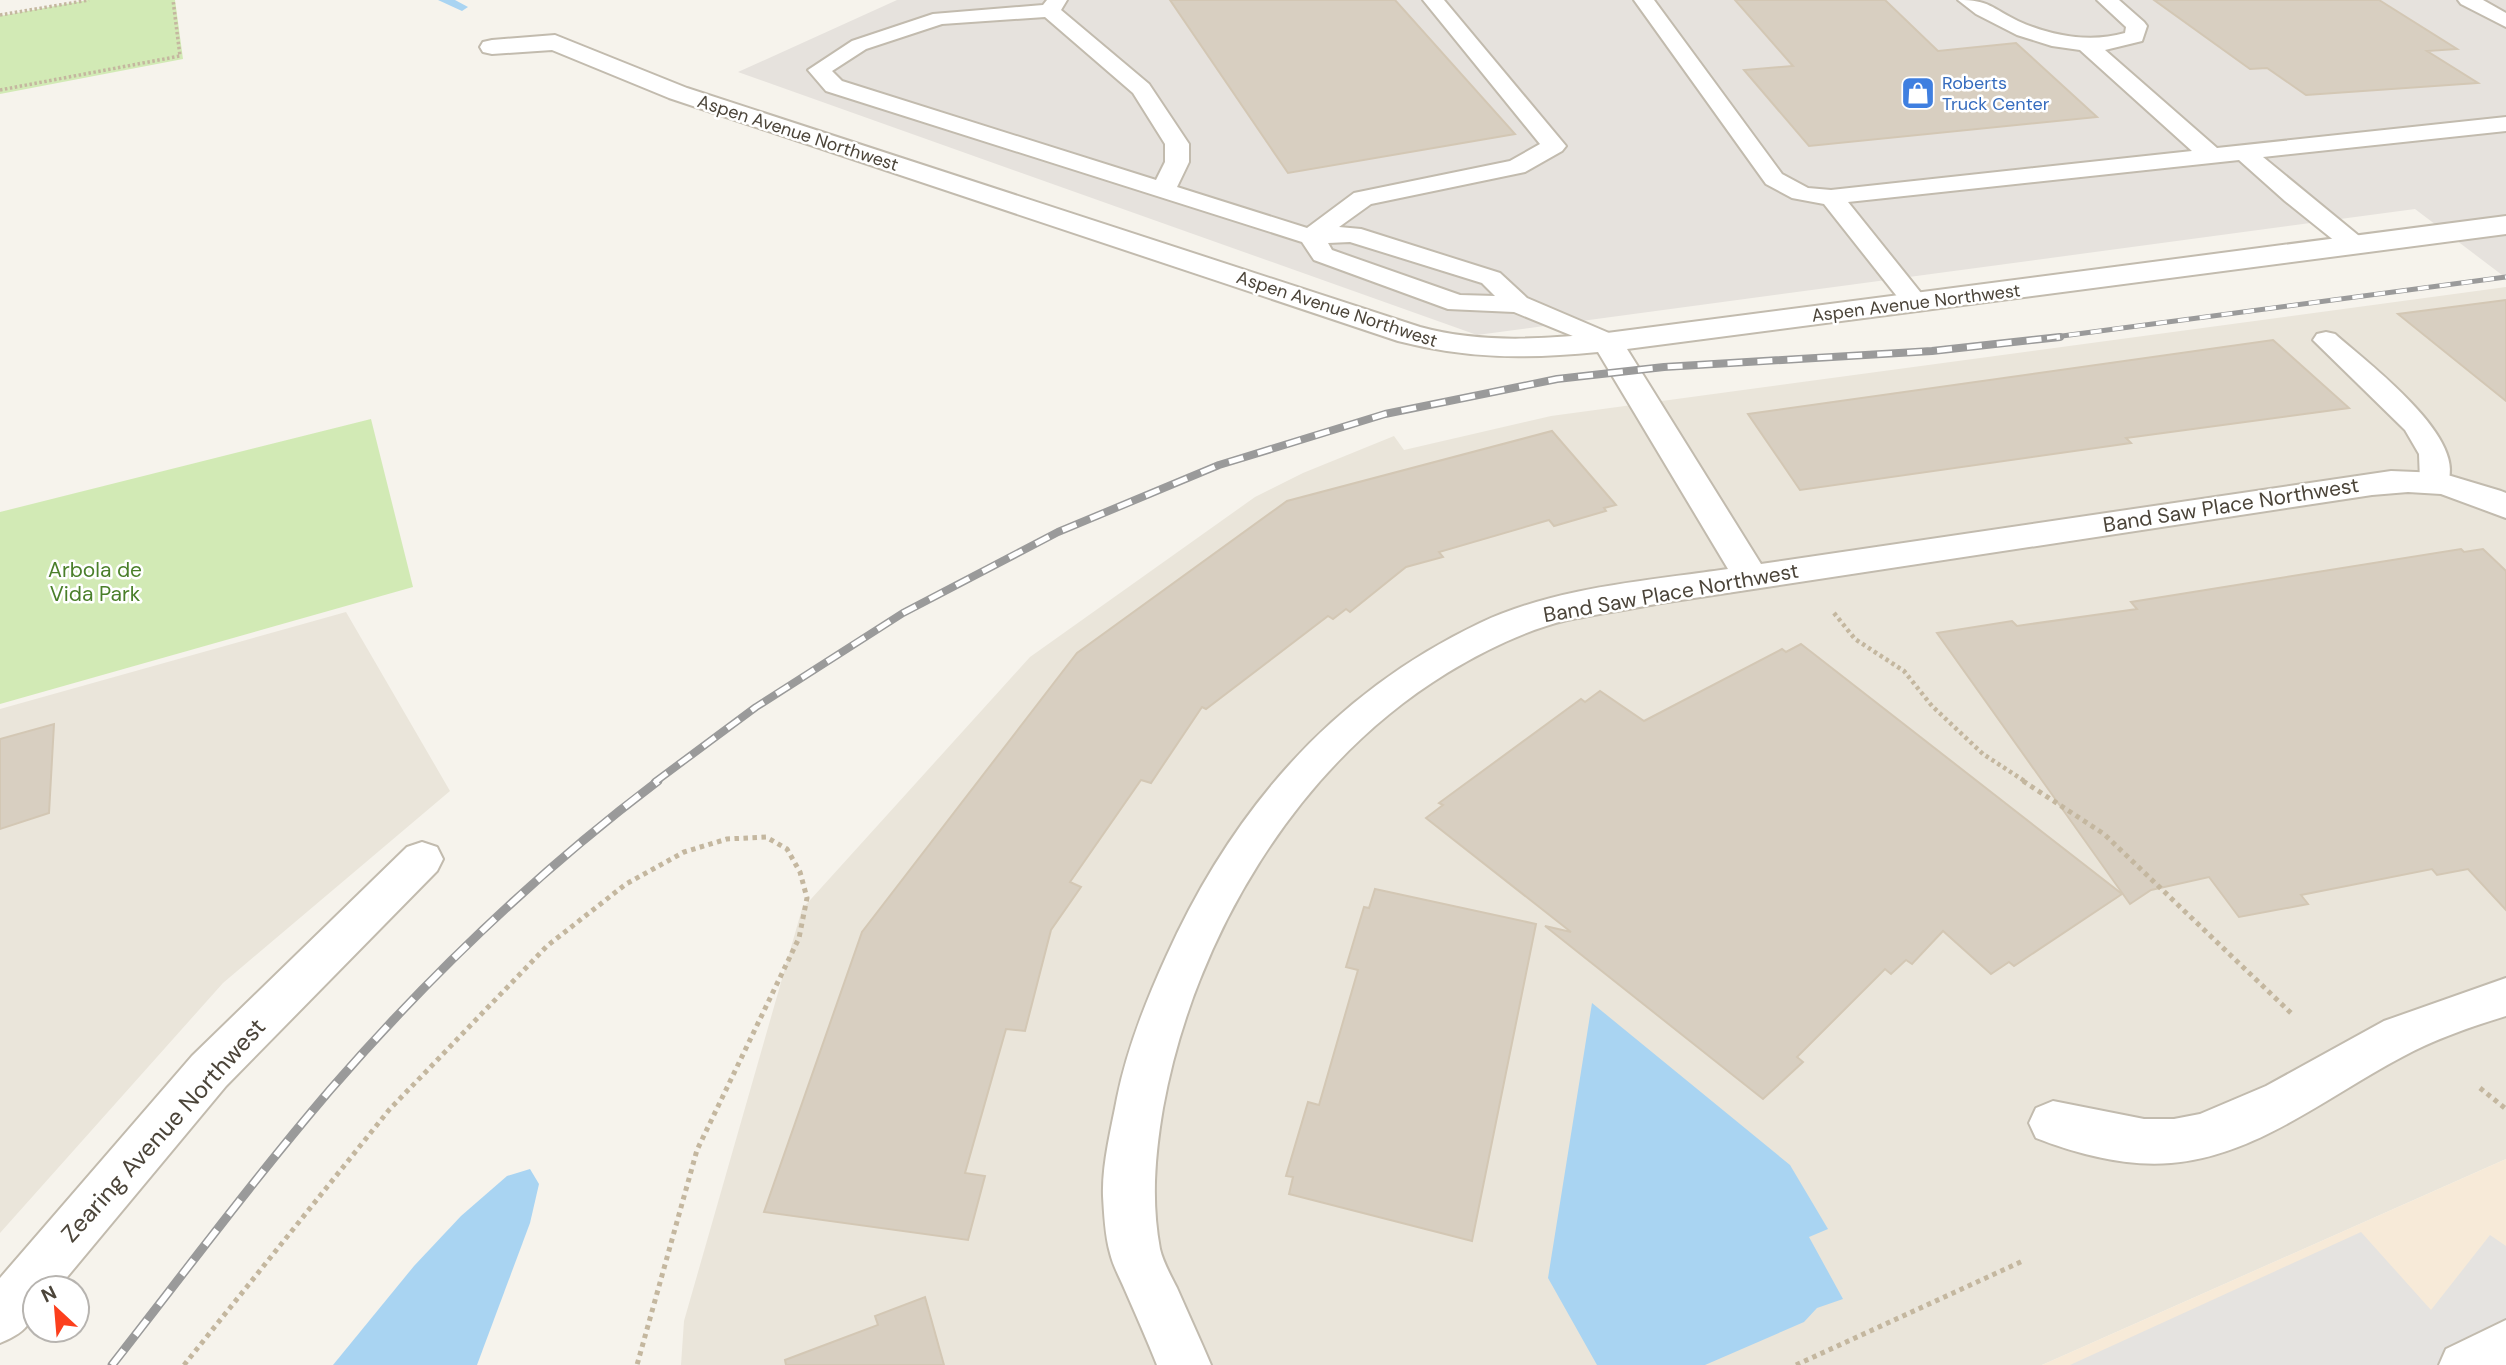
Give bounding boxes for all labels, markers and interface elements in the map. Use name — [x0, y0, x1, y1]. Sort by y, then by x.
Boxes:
place label: Roberts Truck Center — [1942, 71, 2050, 116]
shop icon: Roberts Truck Center — [1899, 74, 1937, 112]
street label: Aspen Avenue Northwest — [694, 89, 902, 177]
street label: Aspen Avenue Northwest — [1233, 265, 1441, 353]
street label: Aspen Avenue Northwest — [1810, 278, 2022, 328]
street label: Band Saw Place Northwest — [2101, 471, 2361, 539]
park label: Arbola de Vida Park — [48, 556, 142, 608]
street label: Band Saw Place Northwest — [1541, 557, 1801, 629]
street label: Zearing Avenue Northwest — [54, 1011, 272, 1249]
north arrow — [21, 1274, 91, 1344]
text: N — [37, 1280, 60, 1308]

